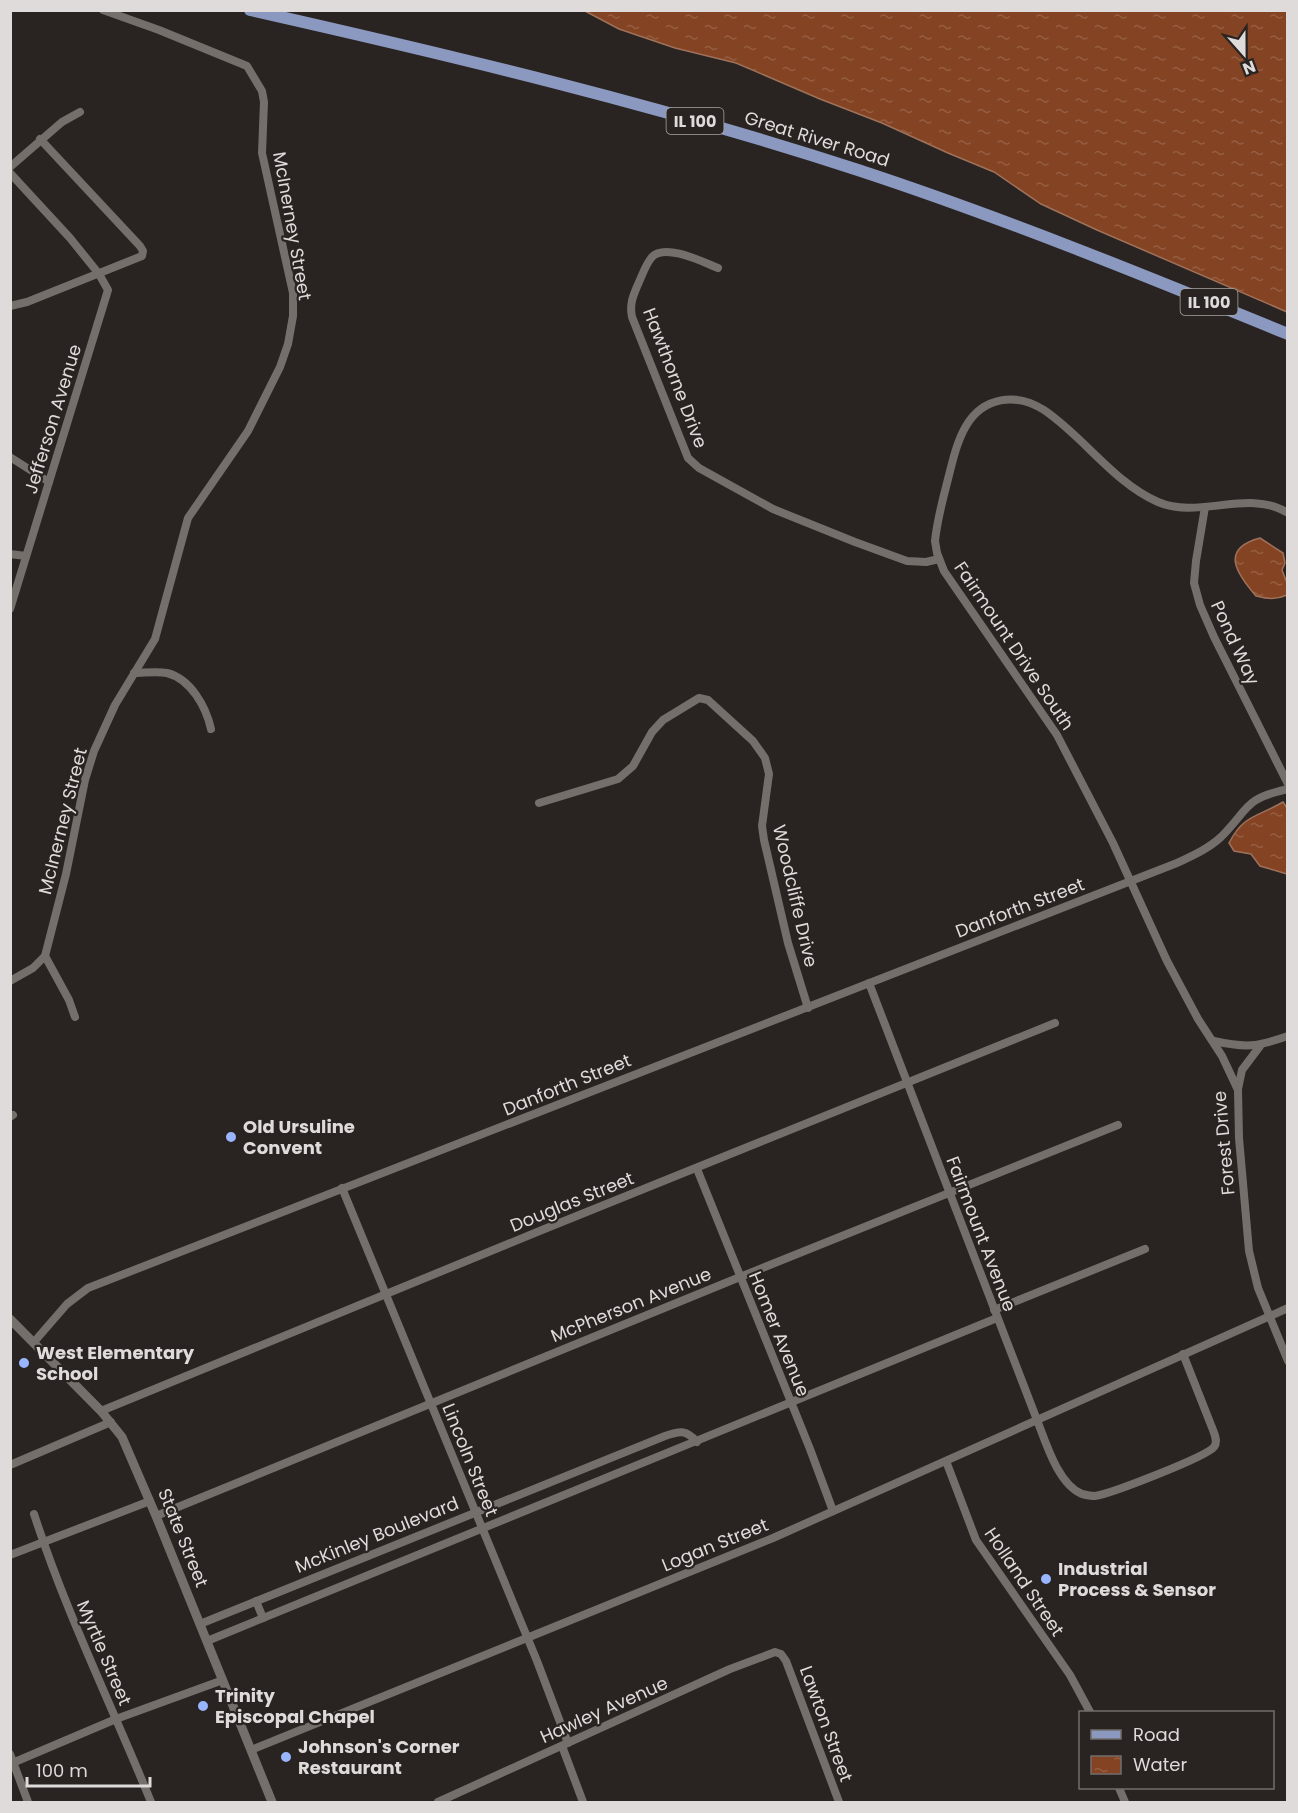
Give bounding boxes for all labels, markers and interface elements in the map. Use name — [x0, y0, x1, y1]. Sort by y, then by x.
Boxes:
north arrow — [1214, 24, 1274, 84]
text: N — [1239, 55, 1259, 80]
street label: Great River Road — [742, 105, 893, 172]
road number: IL 100 — [666, 108, 724, 134]
street label: McInerney Street — [267, 150, 318, 302]
road number: IL 100 — [1180, 289, 1238, 315]
street label: Hawthorne Drive — [637, 304, 714, 452]
street label: Jefferson Avenue — [18, 341, 87, 497]
street label: Fairmount Drive South — [949, 556, 1080, 735]
street label: Pond Way — [1205, 597, 1266, 689]
street label: McInerney Street — [32, 745, 93, 897]
street label: Woodcliffe Drive — [767, 822, 824, 970]
street label: Danforth Street — [952, 871, 1088, 944]
street label: Danforth Street — [499, 1047, 635, 1122]
street label: Forest Drive — [1207, 1090, 1241, 1196]
place label: Old Ursuline Convent — [243, 1114, 355, 1160]
marker: Old Ursuline Convent — [224, 1130, 238, 1144]
street label: Fairmount Avenue — [940, 1153, 1023, 1315]
street label: Douglas Street — [506, 1165, 637, 1238]
street label: McPherson Avenue — [547, 1261, 715, 1348]
street label: Homer Avenue — [743, 1268, 816, 1400]
place label: West Elementary School — [36, 1340, 195, 1386]
marker: West Elementary School — [17, 1356, 31, 1370]
street label: Lincoln Street — [436, 1400, 504, 1520]
street label: State Street — [152, 1485, 215, 1591]
street label: McKinley Boulevard — [291, 1490, 462, 1579]
street label: Logan Street — [658, 1512, 772, 1577]
street label: Holland Street — [979, 1522, 1070, 1641]
place label: Industrial Process & Sensor — [1058, 1556, 1216, 1602]
marker: Industrial Process & Sensor — [1039, 1572, 1053, 1586]
street label: Myrtle Street — [71, 1596, 138, 1709]
street label: Lawton Street — [794, 1662, 859, 1785]
street label: Hawley Avenue — [536, 1670, 672, 1749]
place label: Trinity Episcopal Chapel — [215, 1683, 375, 1729]
marker: Trinity Episcopal Chapel — [196, 1699, 210, 1713]
legend — [1079, 1711, 1274, 1789]
text: Road — [1133, 1722, 1180, 1747]
place label: Johnson's Corner Restaurant — [298, 1734, 460, 1780]
scale bar — [27, 1750, 150, 1788]
marker: Johnson's Corner Restaurant — [279, 1750, 293, 1764]
text: Water — [1133, 1752, 1187, 1777]
text: 100 m — [36, 1758, 88, 1783]

